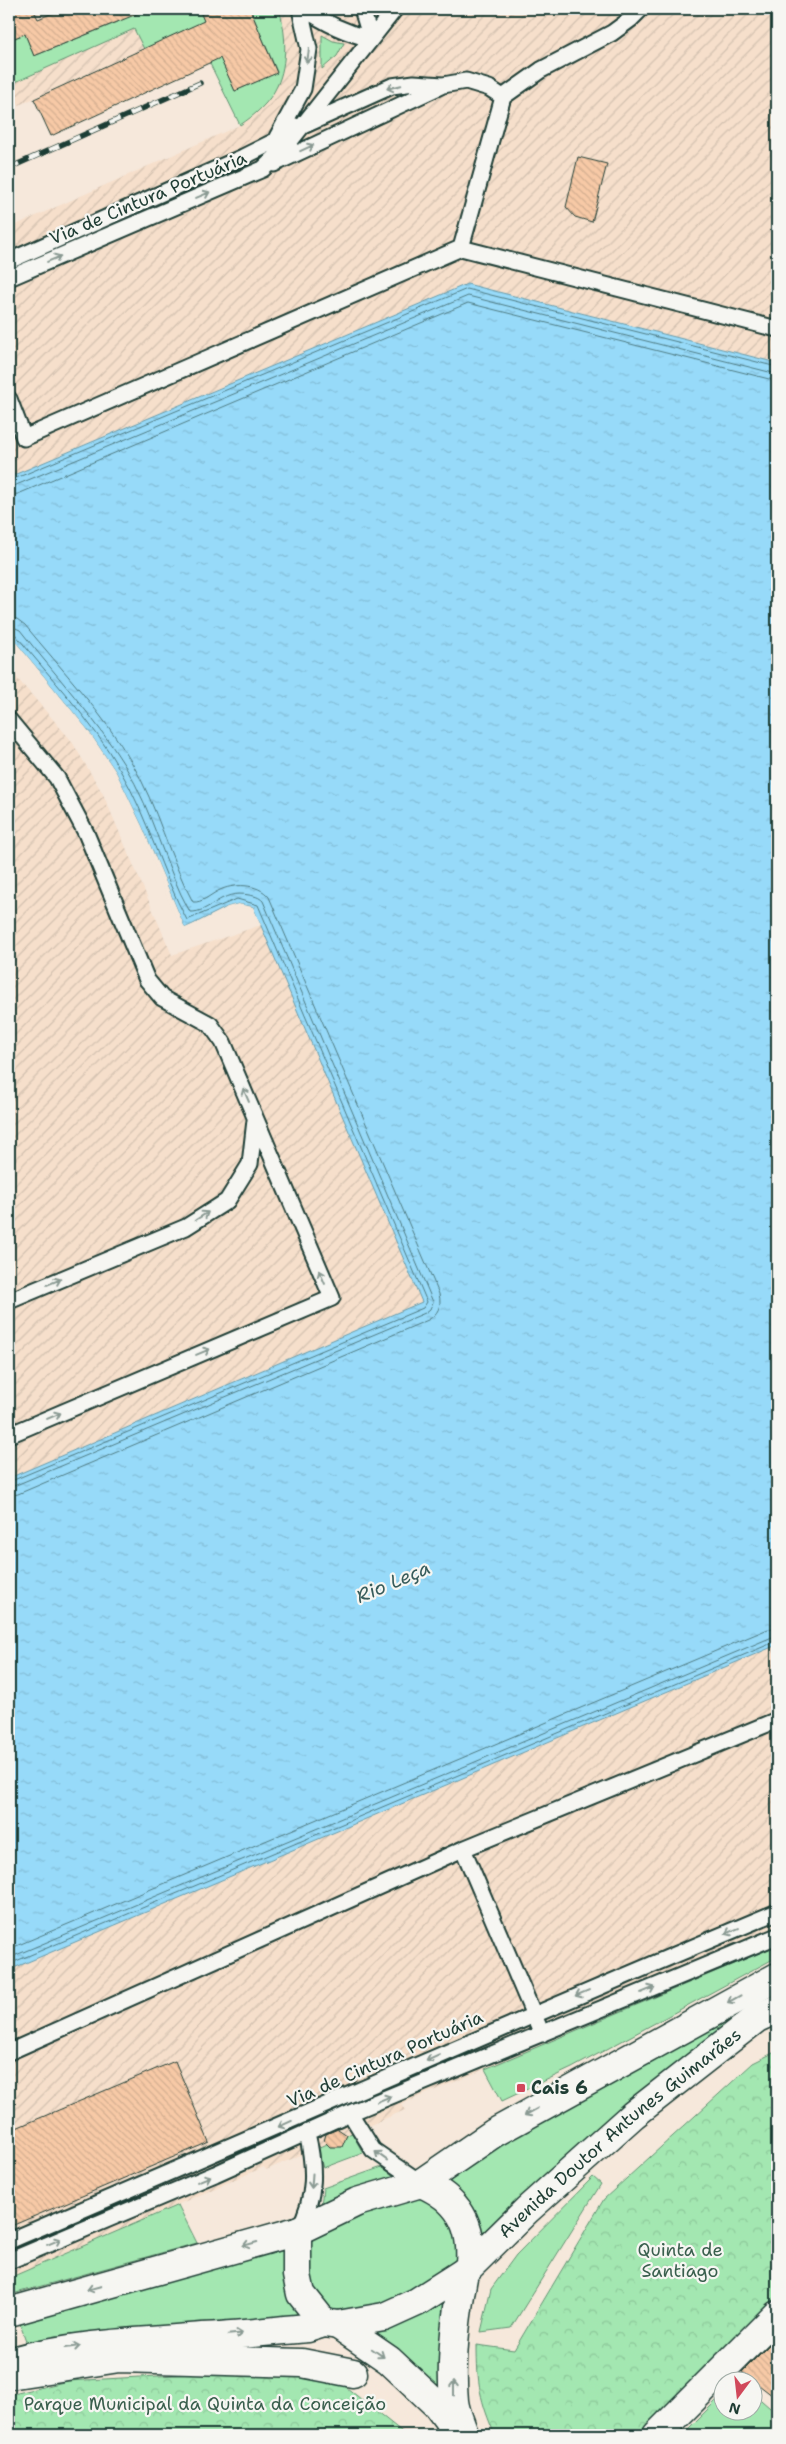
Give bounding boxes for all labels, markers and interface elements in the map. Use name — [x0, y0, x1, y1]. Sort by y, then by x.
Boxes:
one-way arrow — [303, 48, 313, 64]
one-way arrow — [387, 83, 403, 92]
one-way arrow — [299, 143, 314, 152]
street label: Via de Cintura Portuária — [46, 146, 250, 250]
one-way arrow — [195, 189, 210, 199]
one-way arrow — [46, 253, 61, 262]
one-way arrow — [240, 1088, 250, 1103]
one-way arrow — [195, 1211, 209, 1222]
one-way arrow — [317, 1270, 327, 1285]
one-way arrow — [46, 1277, 61, 1287]
one-way arrow — [195, 1347, 210, 1357]
one-way arrow — [46, 1410, 61, 1420]
water label: Rio Leça — [352, 1555, 434, 1609]
one-way arrow — [725, 1926, 740, 1936]
one-way arrow — [640, 1985, 655, 1994]
one-way arrow — [575, 1989, 590, 1999]
one-way arrow — [727, 1995, 742, 2004]
street label: Via de Cintura Portuária — [283, 2005, 487, 2113]
street label: Avenida Doutor Antunes Guimarães — [493, 2023, 746, 2243]
one-way arrow — [426, 2053, 441, 2063]
place label: Cais 6 — [531, 2076, 588, 2100]
marker: Cais 6 — [515, 2082, 527, 2094]
one-way arrow — [376, 2094, 391, 2104]
one-way arrow — [524, 2108, 538, 2118]
one-way arrow — [278, 2119, 293, 2129]
one-way arrow — [374, 2151, 388, 2161]
one-way arrow — [308, 2172, 317, 2188]
one-way arrow — [195, 2174, 211, 2183]
one-way arrow — [46, 2236, 61, 2246]
park label: Quinta de Santiago — [637, 2238, 723, 2283]
one-way arrow — [243, 2239, 259, 2249]
one-way arrow — [86, 2283, 102, 2293]
one-way arrow — [227, 2329, 243, 2339]
one-way arrow — [65, 2342, 81, 2352]
one-way arrow — [371, 2348, 385, 2358]
north arrow — [714, 2372, 764, 2422]
one-way arrow — [449, 2380, 459, 2396]
park label: Parque Municipal da Quinta da Conceição — [24, 2392, 386, 2416]
text: N — [727, 2398, 742, 2419]

